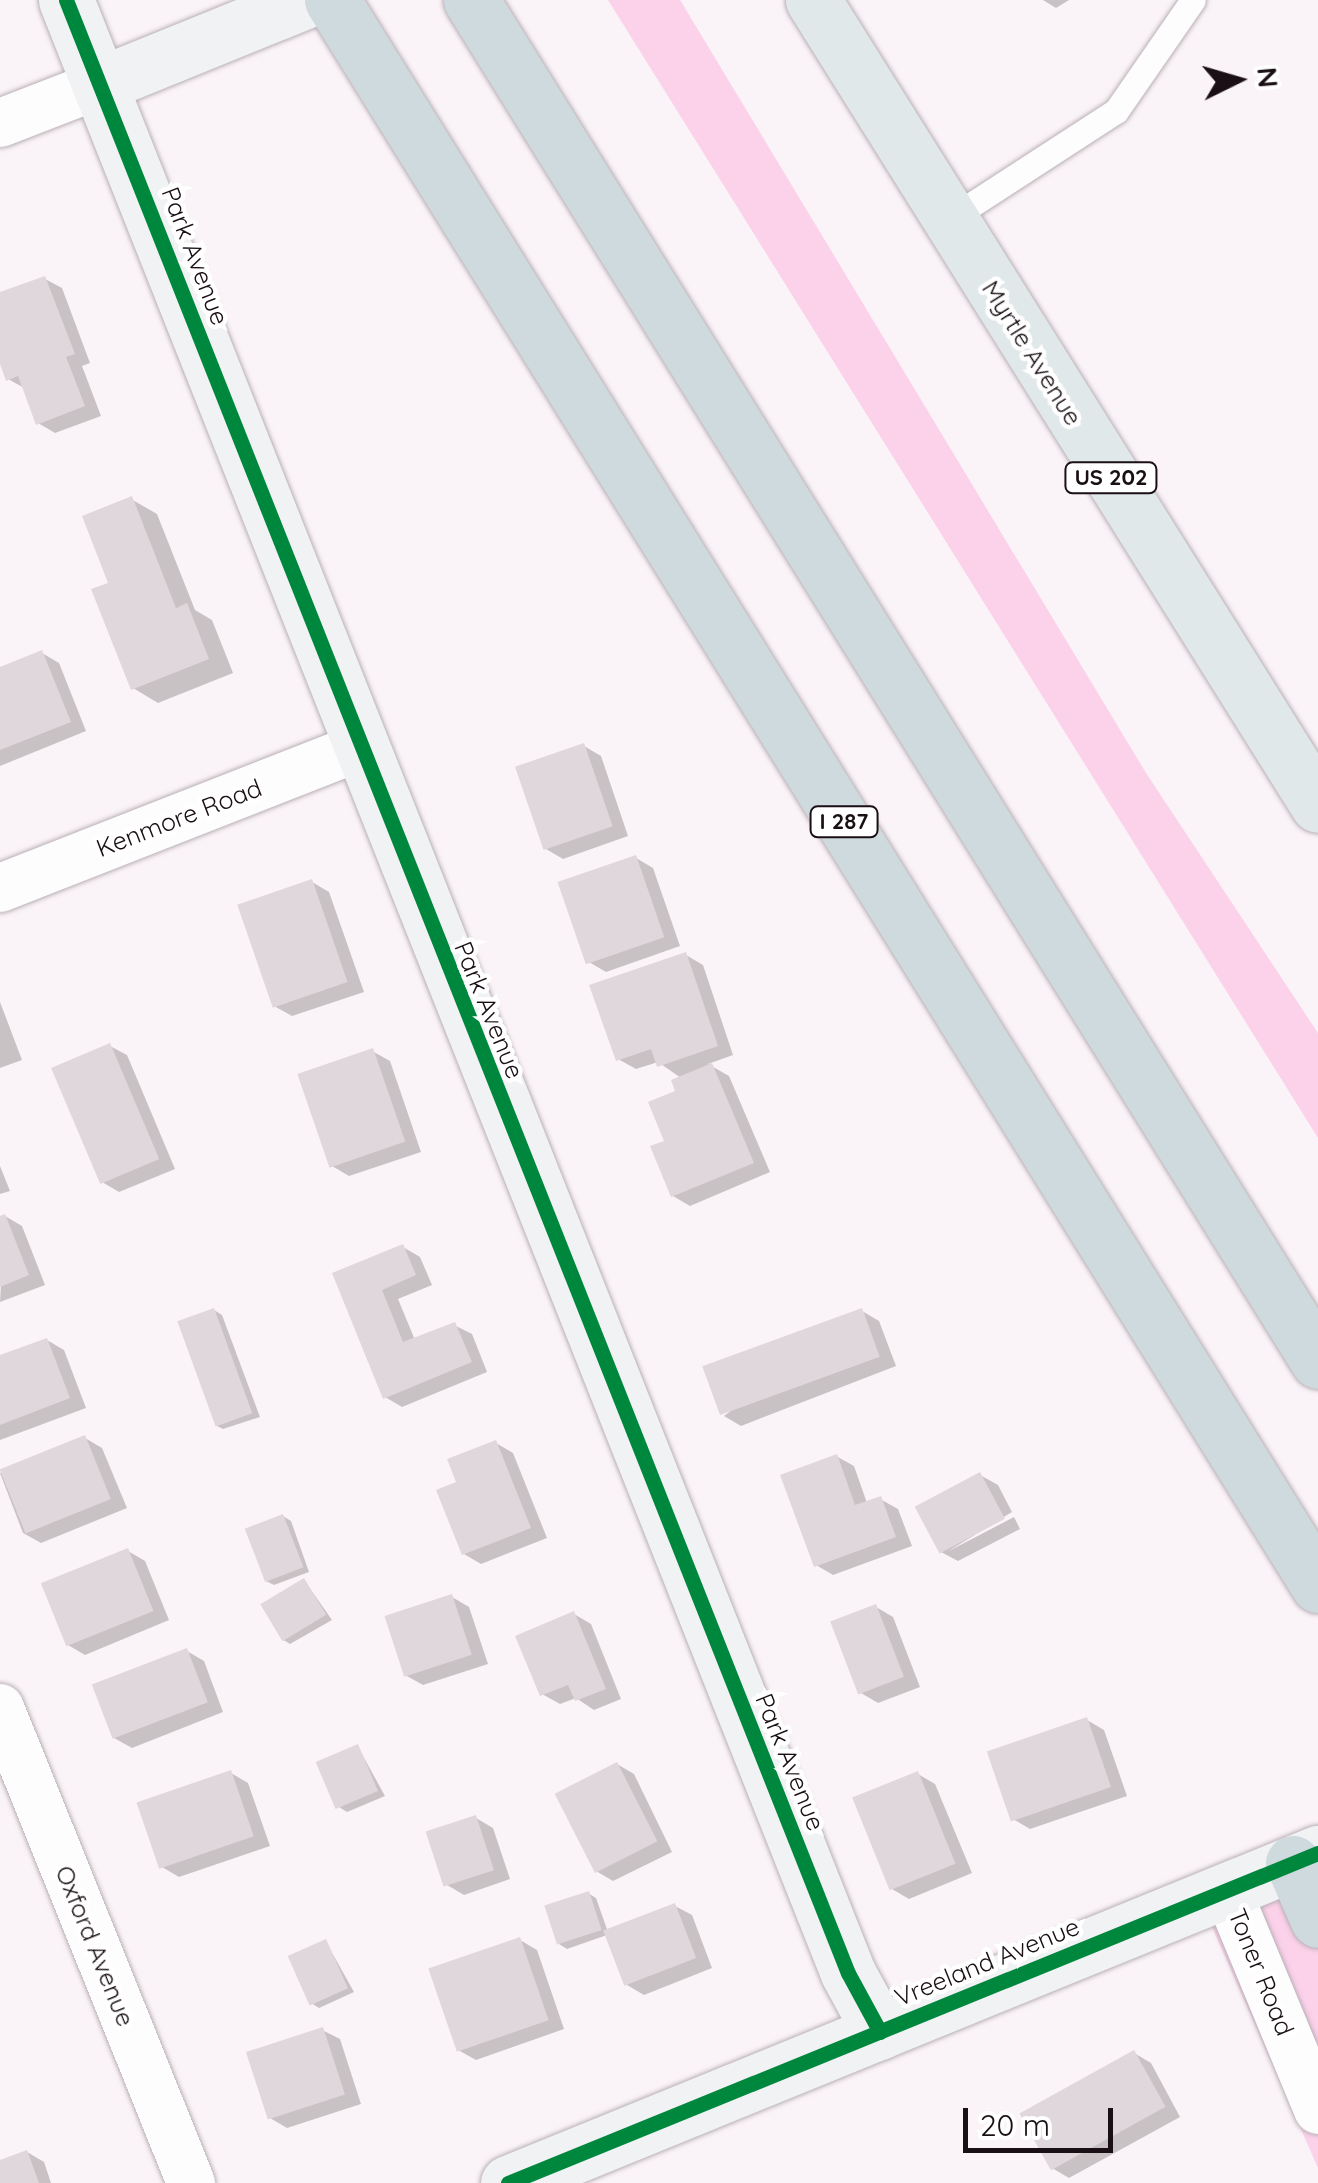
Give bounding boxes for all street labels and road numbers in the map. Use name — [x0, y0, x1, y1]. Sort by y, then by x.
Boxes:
street label: Park Avenue — [155, 183, 235, 329]
street label: Myrtle Avenue — [976, 275, 1088, 431]
road number: US 202 — [1064, 461, 1158, 495]
street label: Kenmore Road — [92, 773, 266, 863]
road number: I 287 — [809, 805, 879, 839]
street label: Park Avenue — [448, 937, 530, 1083]
street label: Park Avenue — [749, 1689, 831, 1835]
street label: Oxford Avenue — [49, 1861, 141, 2031]
street label: Toner Road — [1222, 1904, 1300, 2040]
street label: Vreeland Avenue — [890, 1911, 1084, 2013]

